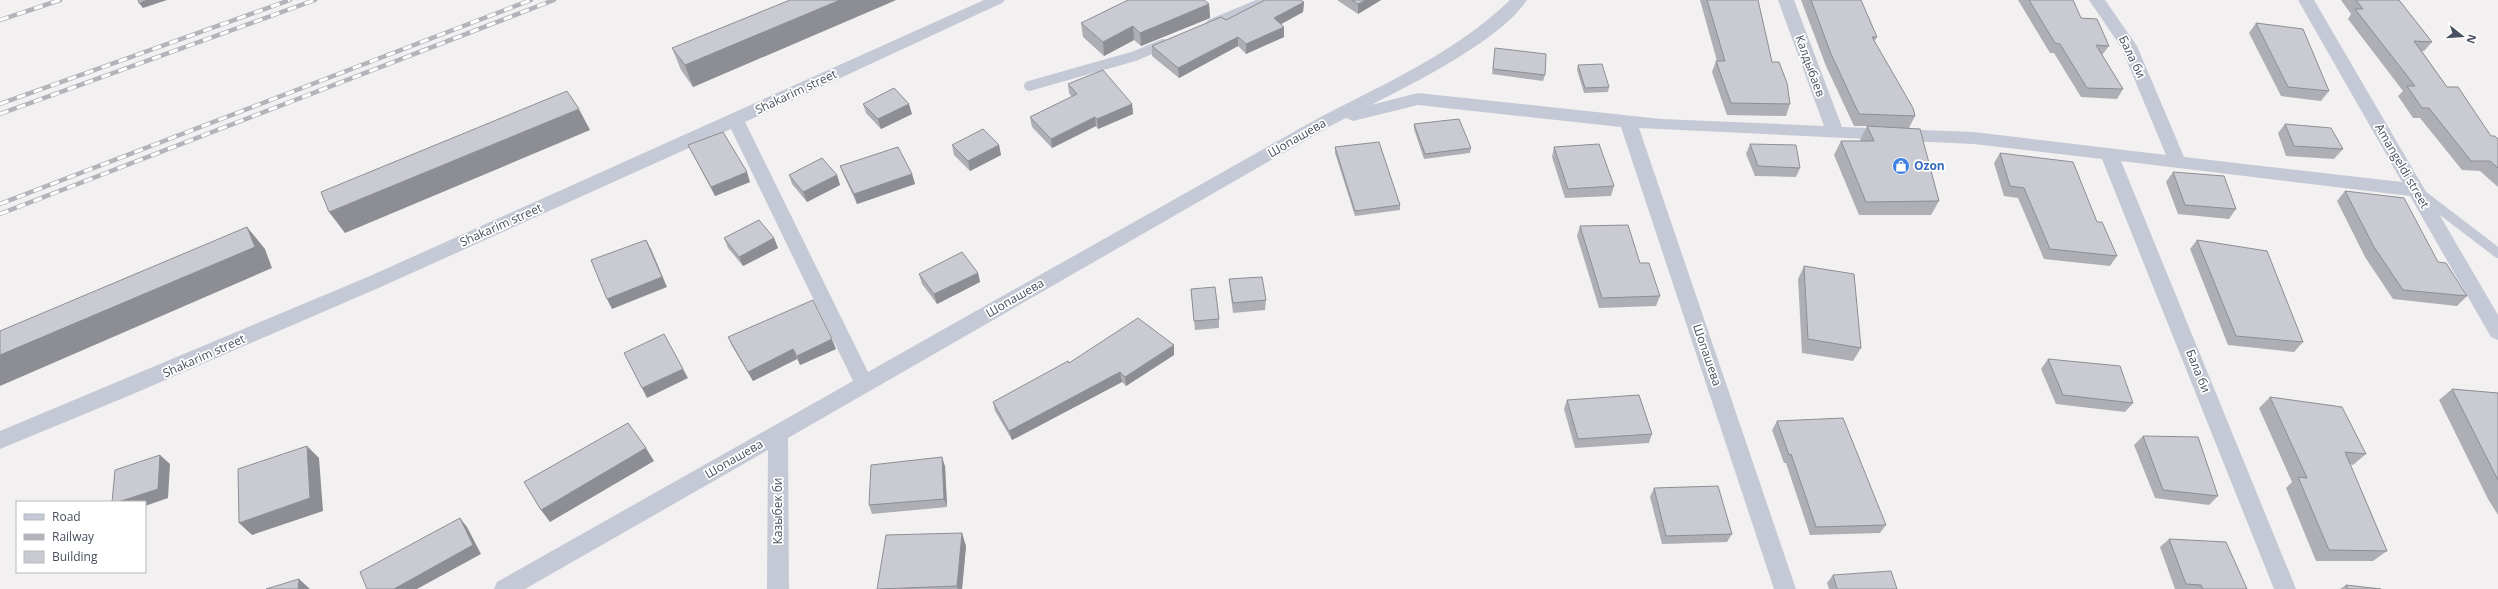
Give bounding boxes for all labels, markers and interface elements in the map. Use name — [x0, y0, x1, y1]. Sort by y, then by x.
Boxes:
north arrow — [2442, 16, 2482, 56]
street label: Калдыбаев — [1791, 33, 1830, 99]
street label: Бала би — [2115, 33, 2150, 81]
text: N — [2464, 33, 2481, 46]
street label: Shakarim street — [752, 65, 839, 118]
street label: Шопашева — [1264, 114, 1329, 161]
street label: Amangeldi street — [2371, 120, 2434, 211]
shop icon: Ozon — [1891, 156, 1911, 176]
place label: Ozon — [1914, 157, 1945, 174]
street label: Shakarim street — [457, 199, 545, 250]
street label: Шопашева — [982, 274, 1047, 321]
street label: Шопашева — [1689, 321, 1726, 388]
street label: Shakarim street — [160, 330, 248, 381]
street label: Бала би — [2182, 347, 2215, 395]
street label: Шопашева — [701, 435, 766, 482]
street label: Казыбек би — [769, 478, 786, 544]
legend — [16, 501, 146, 573]
text: Road — [52, 508, 81, 525]
text: Railway — [52, 528, 95, 545]
text: Building — [52, 548, 98, 565]

